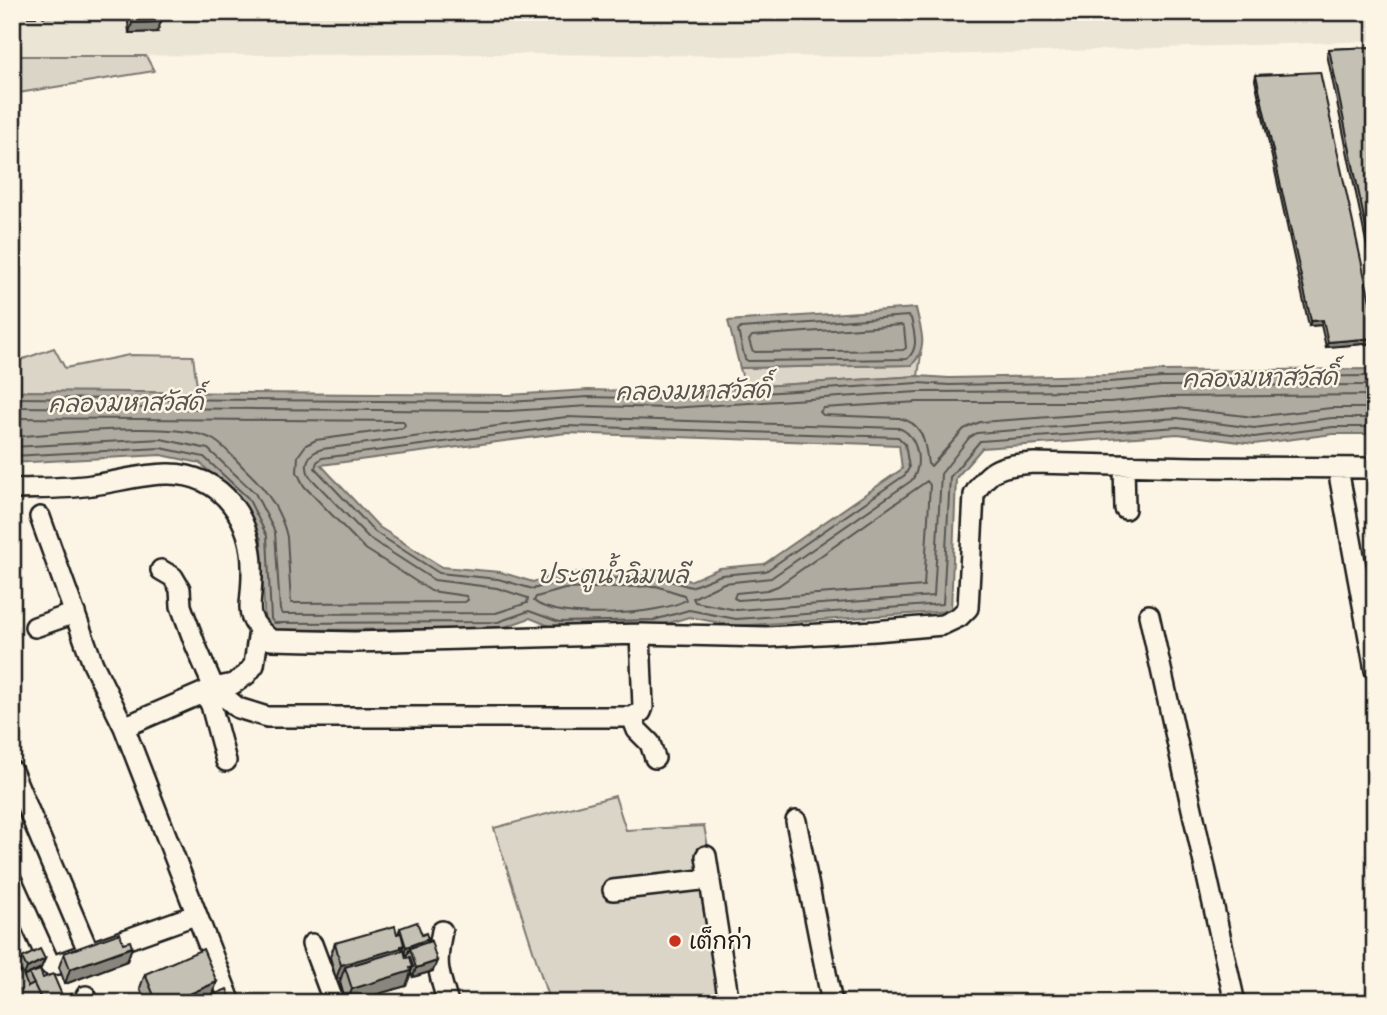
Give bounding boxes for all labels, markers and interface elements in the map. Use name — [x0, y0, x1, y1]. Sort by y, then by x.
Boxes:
water label: คลองมหาสวัสดิ์ — [1182, 355, 1345, 396]
water label: คลองมหาสวัสดิ์ — [615, 368, 778, 409]
water label: คลองมหาสวัสดิ์ — [48, 380, 211, 421]
water label: ประตูน้ำฉิมพลี — [538, 553, 694, 593]
place label: เต็กก่า — [689, 926, 752, 958]
marker: เต็กก่า — [667, 933, 683, 949]

